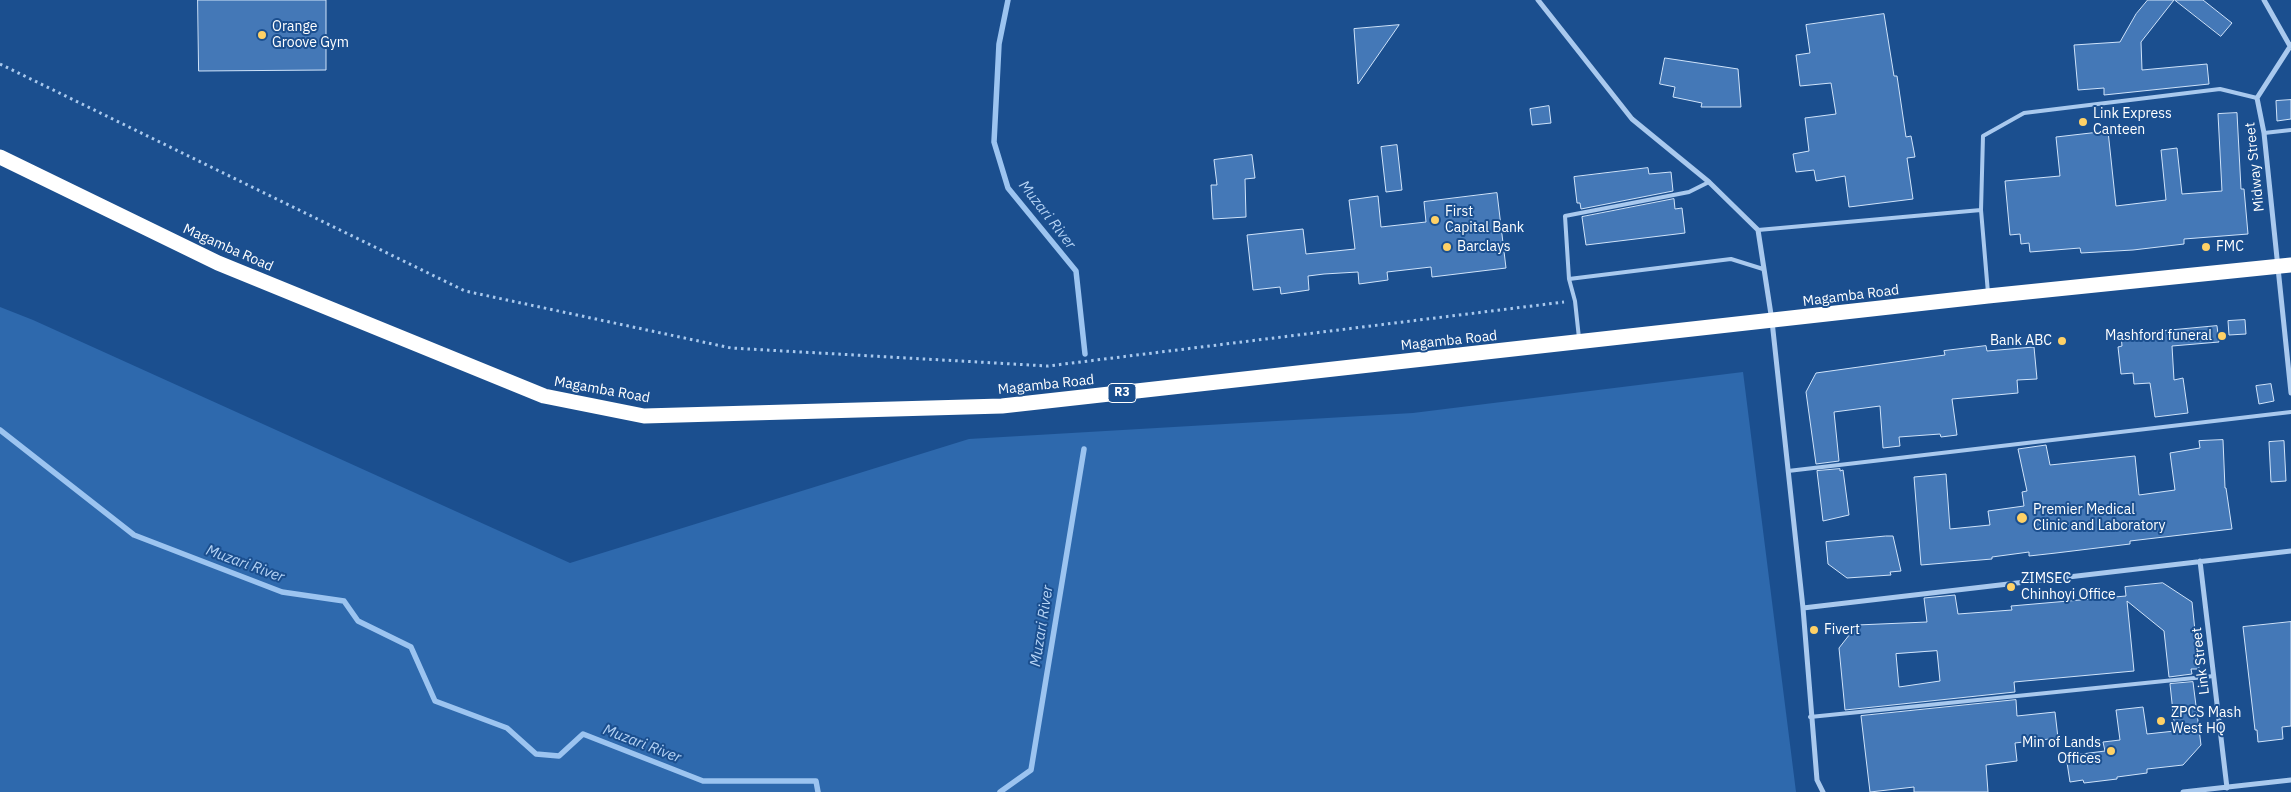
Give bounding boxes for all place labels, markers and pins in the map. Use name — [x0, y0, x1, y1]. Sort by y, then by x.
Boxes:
place label: Orange Groove Gym — [272, 19, 349, 52]
marker: Orange Groove Gym — [256, 29, 268, 41]
place label: Link Express Canteen — [2093, 106, 2172, 138]
marker: Link Express Canteen — [2077, 116, 2089, 128]
place label: First Capital Bank — [1445, 204, 1524, 236]
marker: First Capital Bank — [1429, 214, 1441, 226]
place label: Barclays — [1457, 239, 1511, 255]
place label: FMC — [2216, 239, 2244, 255]
marker: Barclays — [1441, 241, 1453, 253]
marker: FMC — [2200, 241, 2212, 253]
place label: Mashford funeral — [2105, 328, 2212, 344]
marker: Mashford funeral — [2216, 330, 2228, 342]
place label: Bank ABC — [1990, 333, 2052, 349]
marker: Bank ABC — [2056, 335, 2068, 347]
place label: Premier Medical Clinic and Laboratory — [2033, 502, 2166, 534]
marker: Premier Medical Clinic and Laboratory — [2015, 511, 2029, 525]
place label: ZIMSEC Chinhoyi Office — [2021, 571, 2116, 604]
marker: ZIMSEC Chinhoyi Office — [2005, 581, 2017, 593]
place label: Fivert — [1824, 622, 1860, 638]
marker: Fivert — [1808, 624, 1820, 636]
place label: ZPCS Mash West HQ — [2171, 705, 2241, 738]
marker: ZPCS Mash West HQ — [2155, 715, 2167, 727]
place label: Min of Lands Offices — [2022, 735, 2101, 768]
marker: Min of Lands Offices — [2105, 745, 2117, 757]

